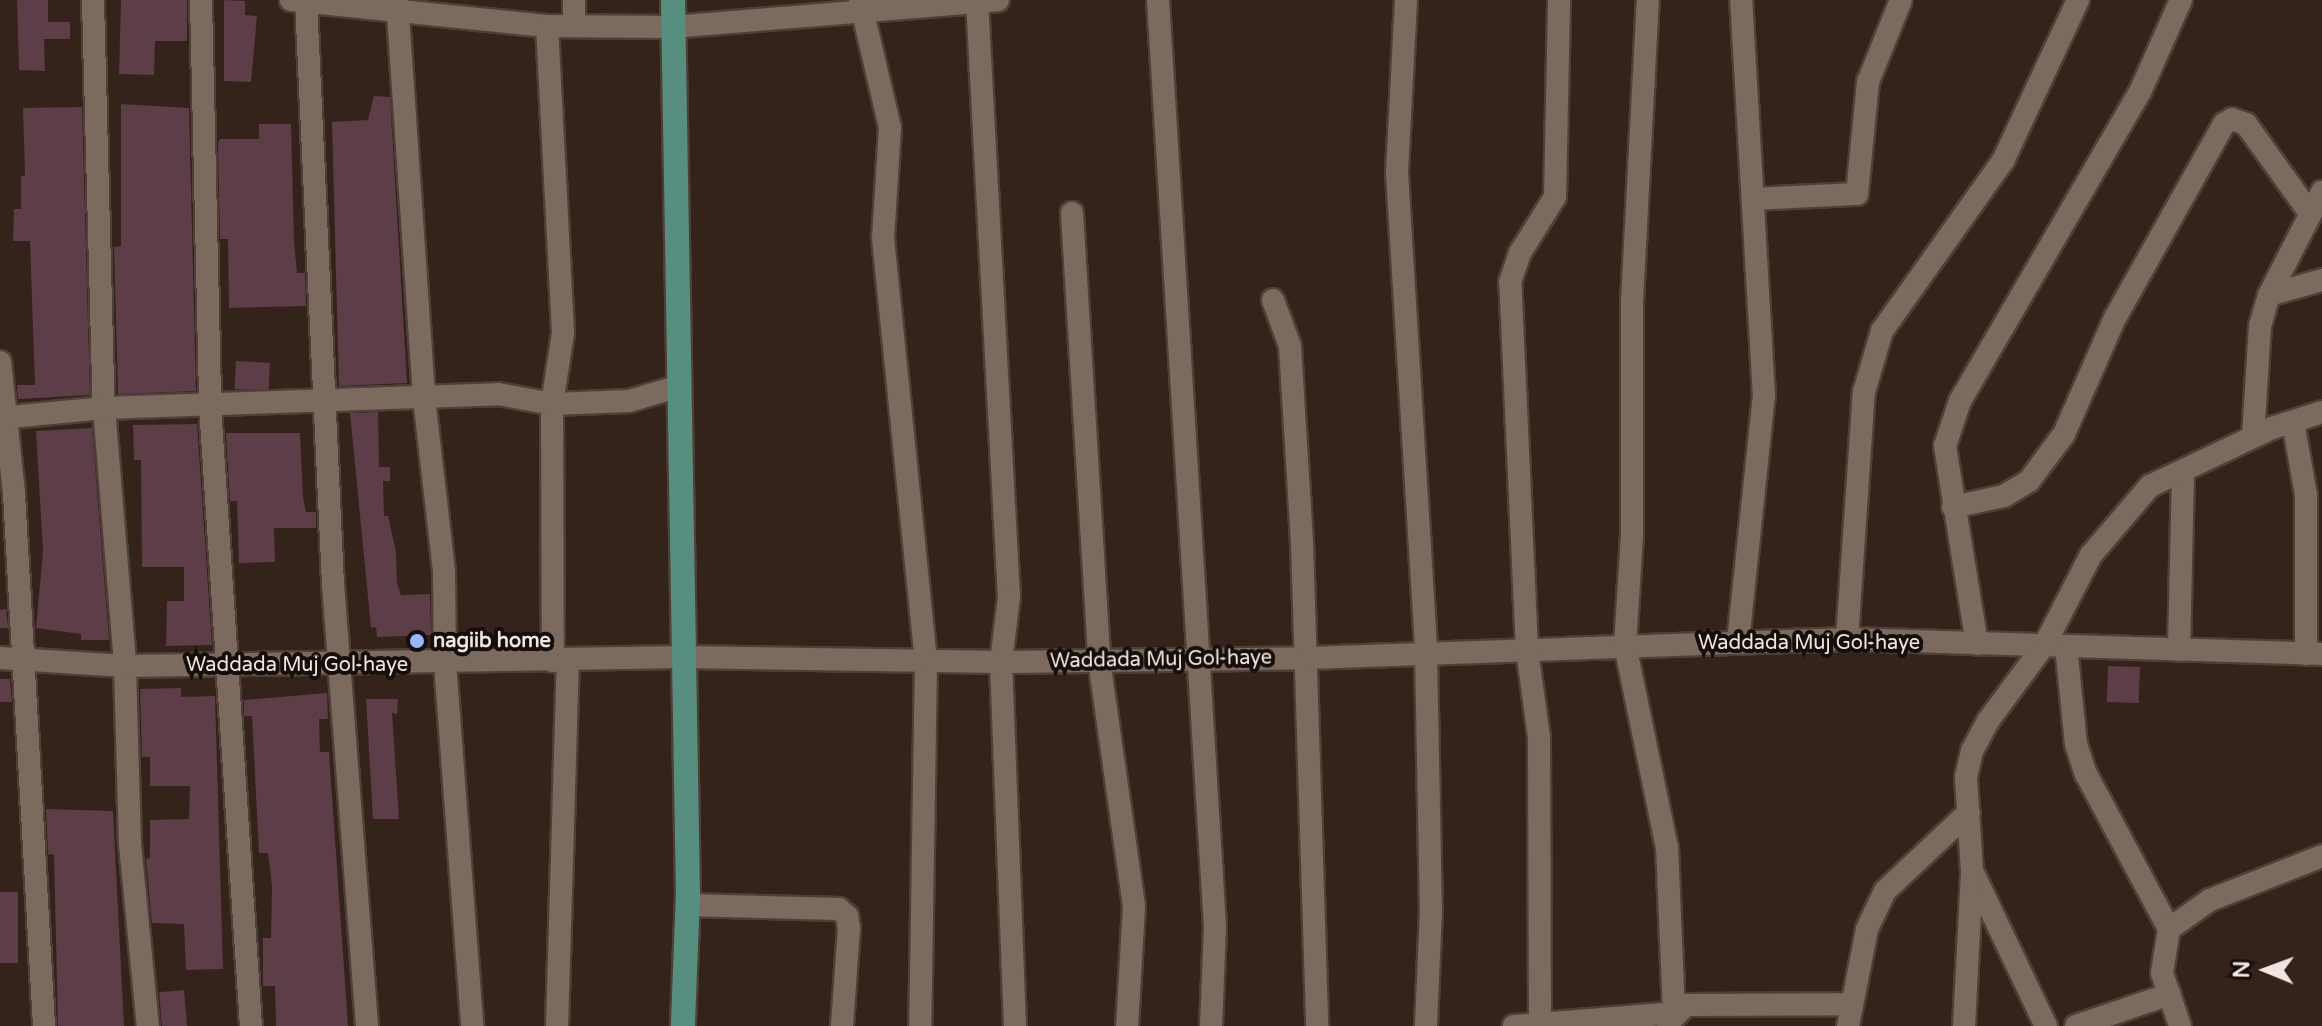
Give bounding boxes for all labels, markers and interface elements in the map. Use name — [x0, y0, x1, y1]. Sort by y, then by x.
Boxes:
place label: nagiib home — [433, 629, 551, 653]
street label: Waddada Muj Gol-haye — [1698, 631, 1920, 655]
marker: nagiib home — [408, 632, 426, 650]
street label: Waddada Muj Gol-haye — [1050, 646, 1272, 674]
street label: Waddada Muj Gol-haye — [186, 653, 408, 677]
north arrow — [2226, 930, 2306, 1010]
text: N — [2229, 961, 2255, 979]

